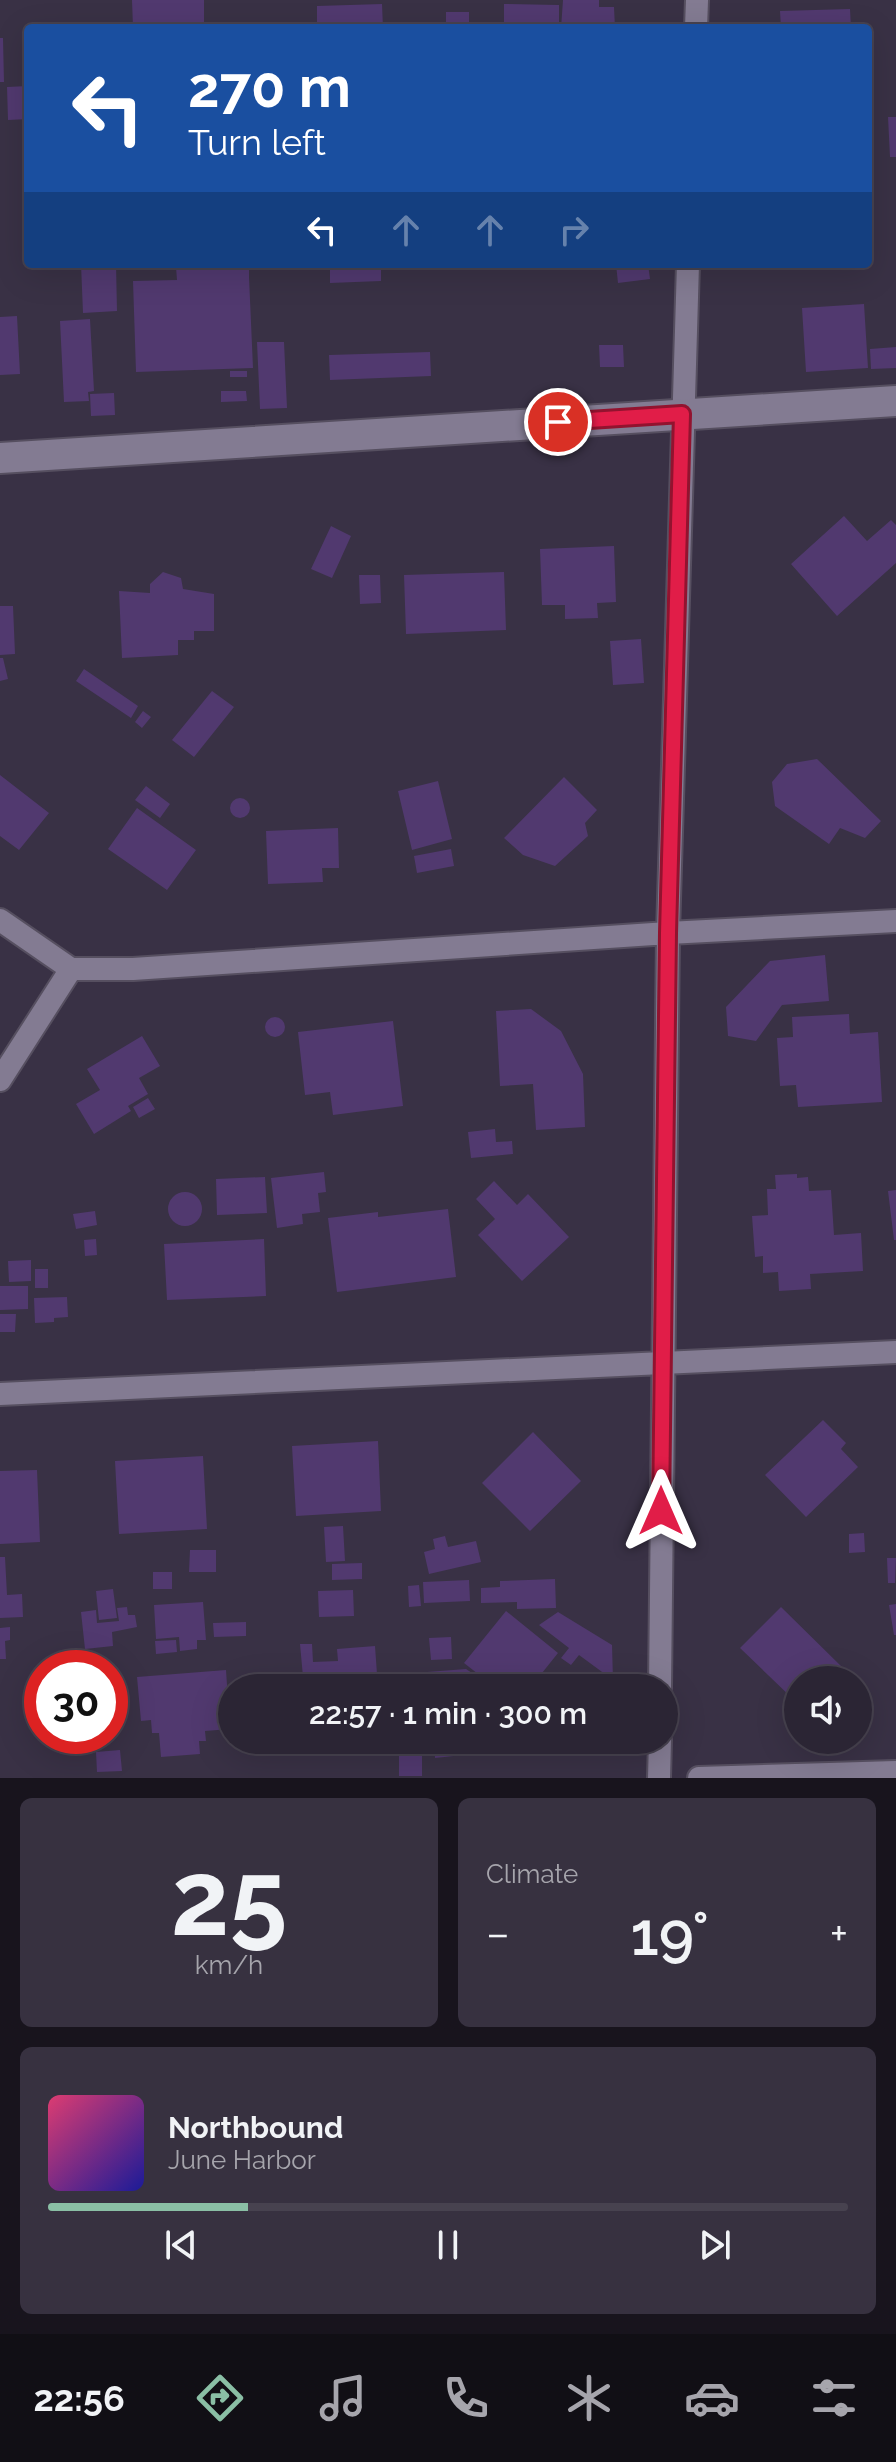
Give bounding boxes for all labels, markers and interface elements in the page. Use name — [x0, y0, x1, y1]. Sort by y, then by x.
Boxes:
text: 270 m — [188, 54, 351, 120]
icon: left — [56, 56, 160, 160]
text: Turn left — [188, 121, 326, 163]
icon: left — [300, 208, 344, 252]
icon: ahead — [384, 208, 428, 252]
icon: ahead — [468, 208, 512, 252]
icon: right — [552, 208, 596, 252]
pin — [524, 388, 592, 456]
icon: arrive — [536, 400, 580, 444]
position arrow — [619, 1469, 703, 1553]
speed limit sign: 30 — [24, 1650, 128, 1754]
map controls — [784, 1666, 872, 1754]
button: sound — [784, 1666, 872, 1754]
text: 22:57 · 1 min · 300 m — [309, 1696, 587, 1731]
text: 25 — [171, 1837, 287, 1959]
text: Climate — [486, 1859, 578, 1889]
text: 19° — [630, 1899, 709, 1969]
text: − — [486, 1908, 510, 1959]
text: + — [830, 1908, 848, 1959]
text: km/h — [195, 1950, 263, 1980]
text: Northbound — [168, 2110, 343, 2145]
text: June Harbor — [168, 2145, 316, 2175]
icon: previous — [159, 2223, 203, 2267]
icon: pause — [426, 2223, 470, 2267]
icon: next — [693, 2223, 737, 2267]
icon: directions — [192, 2370, 248, 2426]
icon: music — [315, 2370, 371, 2426]
icon: phone — [438, 2370, 494, 2426]
icon: climate — [561, 2370, 617, 2426]
icon: car — [684, 2370, 740, 2426]
icon: filters — [806, 2370, 862, 2426]
text: 22:56 — [33, 2377, 125, 2419]

